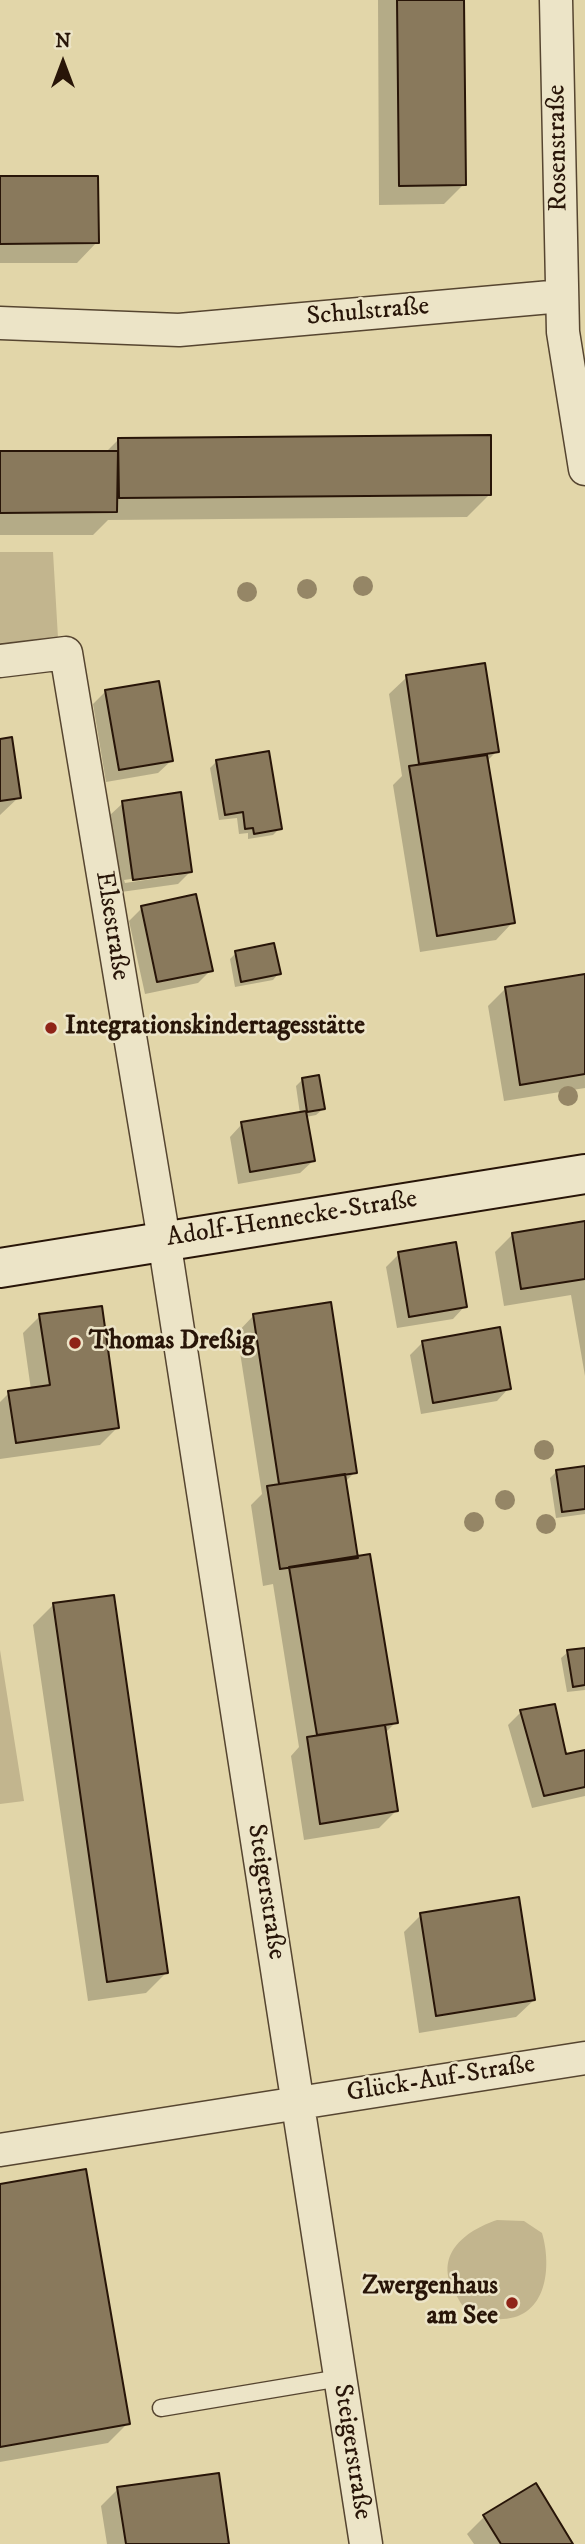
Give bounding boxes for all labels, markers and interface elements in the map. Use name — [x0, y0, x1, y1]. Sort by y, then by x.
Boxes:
north arrow — [28, 28, 98, 98]
text: N — [55, 30, 71, 53]
street label: Rosenstraße — [542, 84, 576, 212]
street label: Schulstraße — [305, 292, 431, 334]
street label: Elsestraße — [87, 869, 135, 983]
place label: Integrationskindertagesstätte — [65, 1012, 365, 1044]
marker: Integrationskindertagesstätte — [43, 1020, 59, 1036]
street label: Adolf-Hennecke-Straße — [165, 1185, 419, 1255]
place label: Thomas Dreßig — [89, 1327, 255, 1359]
marker: Thomas Dreßig — [67, 1335, 83, 1351]
street label: Steigerstraße — [239, 1822, 291, 1962]
street label: Glück-Auf-Straße — [345, 2050, 537, 2110]
place label: Zwergenhaus am See — [362, 2272, 498, 2334]
marker: Zwergenhaus am See — [504, 2295, 520, 2311]
street label: Steigerstraße — [325, 2382, 377, 2522]

